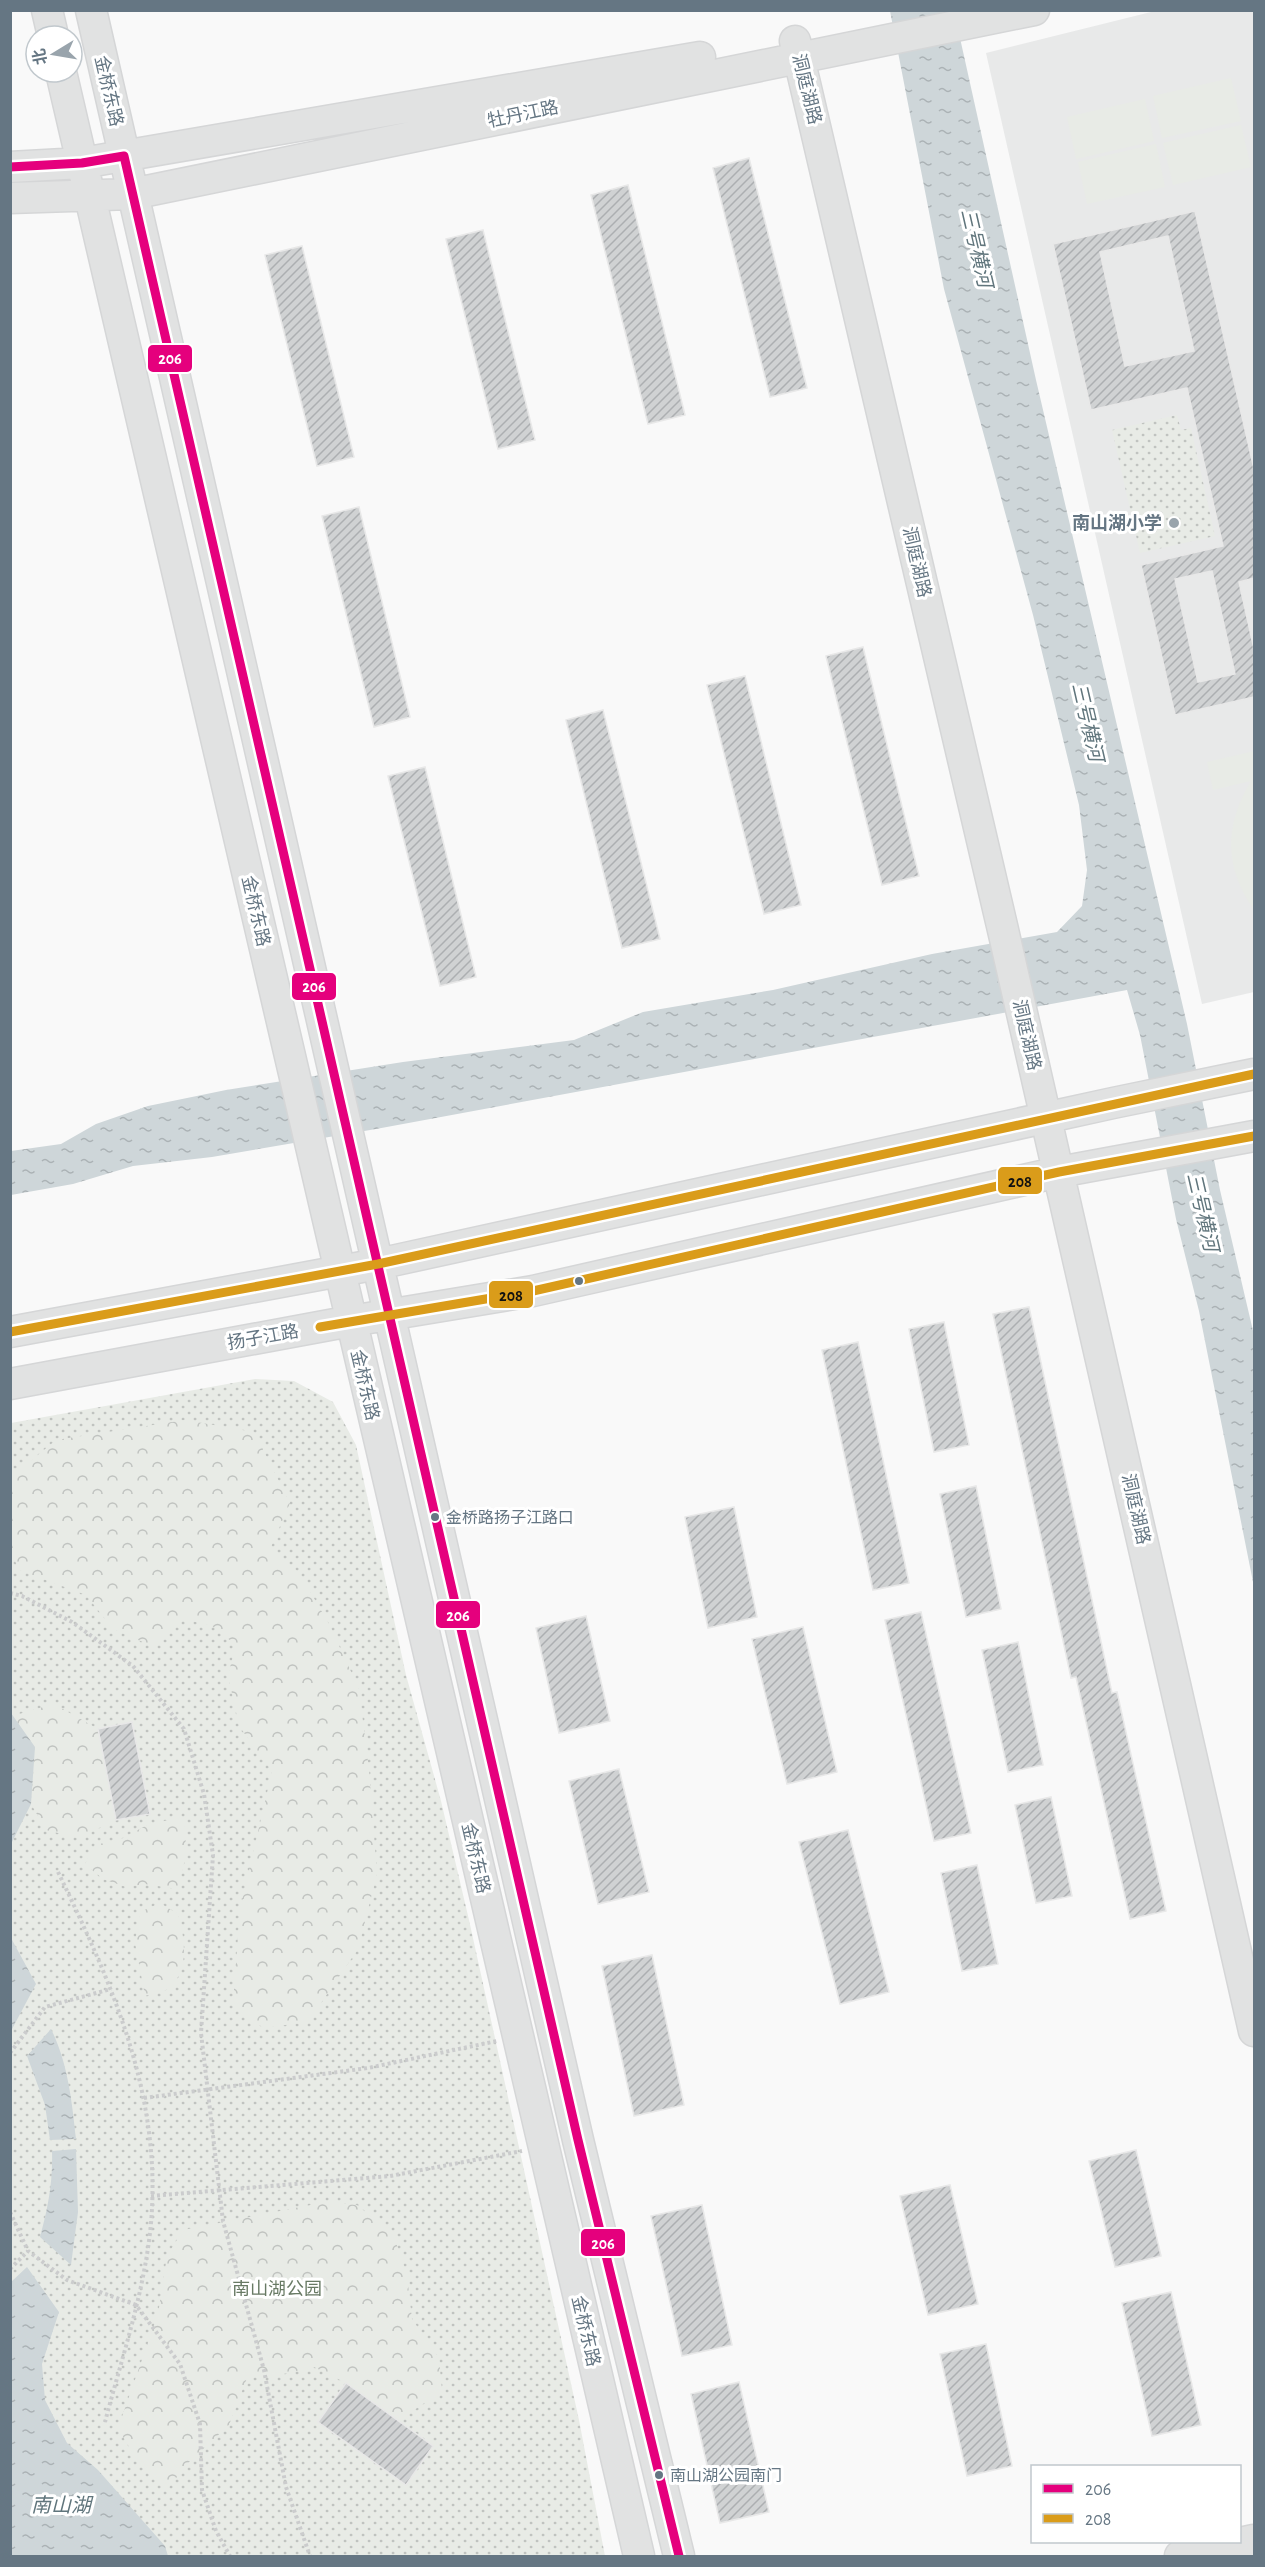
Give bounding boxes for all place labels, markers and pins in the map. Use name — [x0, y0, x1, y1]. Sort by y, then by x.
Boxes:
place label: 南山湖小学 — [1072, 513, 1162, 533]
marker: 南山湖小学 — [1167, 516, 1181, 530]
unlabelled marker — [573, 1275, 585, 1287]
place label: 金桥路扬子江路口 — [446, 1509, 574, 1526]
marker: 金桥路扬子江路口 — [429, 1511, 441, 1523]
place label: 南山湖公园南门 — [670, 2467, 782, 2484]
marker: 南山湖公园南门 — [653, 2469, 665, 2481]

